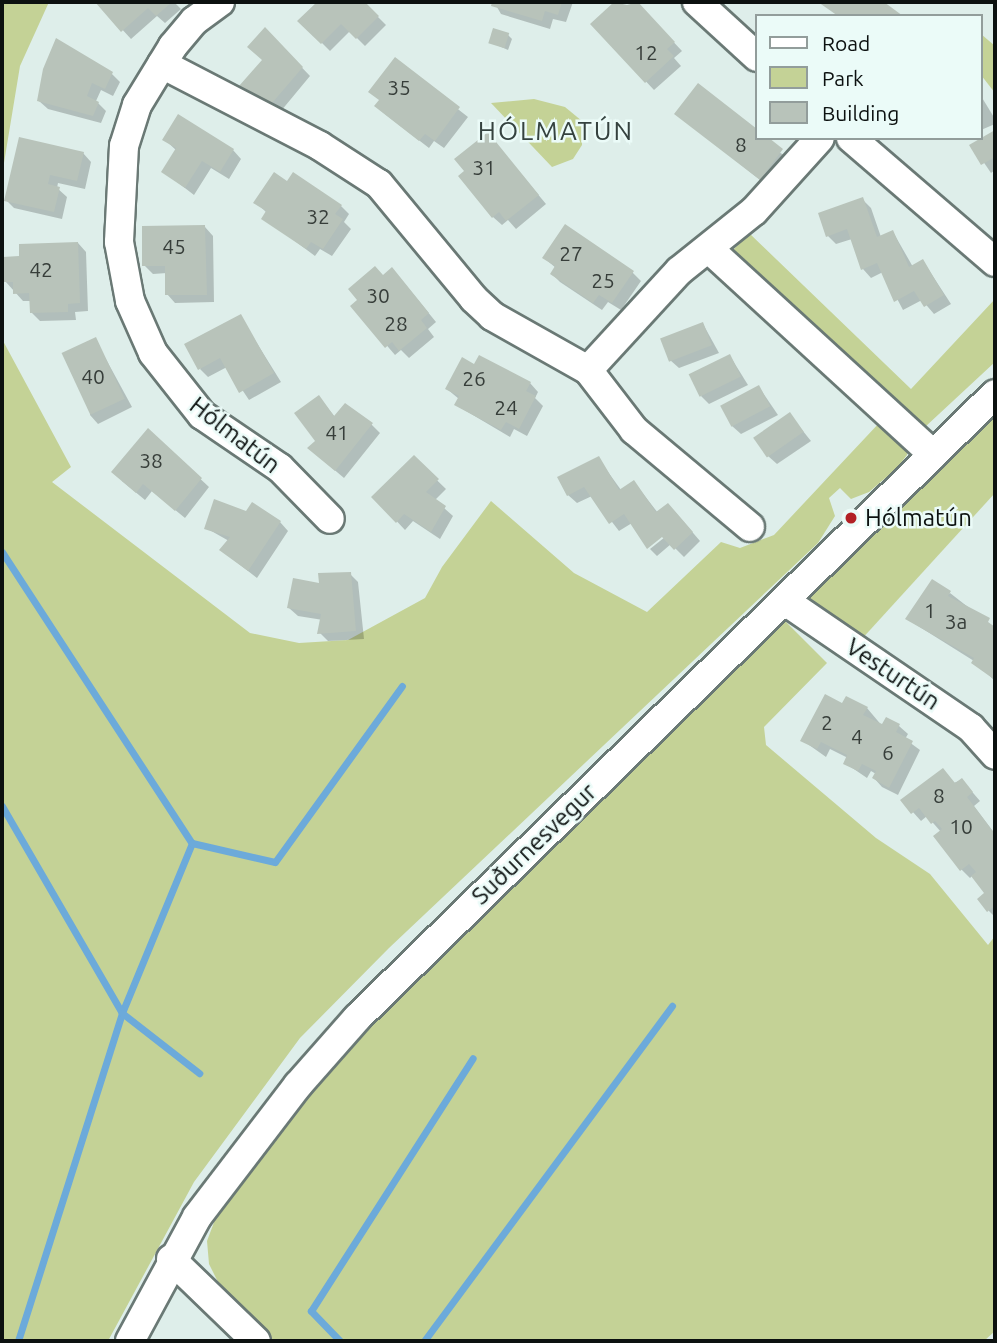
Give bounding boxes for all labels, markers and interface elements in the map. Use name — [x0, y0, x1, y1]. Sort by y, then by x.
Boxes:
legend — [755, 14, 983, 140]
text: Road — [822, 31, 870, 55]
house number: 12 — [634, 39, 658, 65]
text: Park — [822, 66, 864, 90]
house number: 35 — [387, 74, 411, 100]
text: Building — [822, 101, 899, 125]
district label: HÓLMATÚN — [479, 115, 633, 147]
house number: 8 — [735, 131, 747, 157]
house number: 31 — [472, 154, 496, 180]
house number: 32 — [306, 203, 330, 229]
house number: 45 — [162, 233, 186, 259]
house number: 27 — [559, 240, 583, 266]
house number: 42 — [29, 256, 53, 282]
house number: 25 — [591, 267, 615, 293]
house number: 30 — [366, 282, 390, 308]
house number: 28 — [384, 310, 408, 336]
house number: 40 — [81, 363, 105, 389]
house number: 26 — [462, 365, 486, 391]
street label: Hólmatún — [184, 391, 286, 479]
house number: 24 — [494, 394, 518, 420]
house number: 41 — [325, 419, 349, 445]
house number: 38 — [139, 447, 163, 473]
place label: Hólmatún — [865, 504, 972, 532]
marker: Hólmatún — [843, 510, 859, 526]
house number: 1 — [924, 597, 936, 623]
house number: 3a — [945, 608, 967, 634]
street label: Vesturtún — [841, 632, 945, 716]
house number: 2 — [821, 709, 833, 735]
house number: 4 — [851, 723, 863, 749]
house number: 6 — [882, 739, 894, 765]
street label: Suðurnesvegur — [466, 777, 602, 911]
house number: 8 — [933, 782, 945, 808]
house number: 10 — [949, 813, 973, 839]

